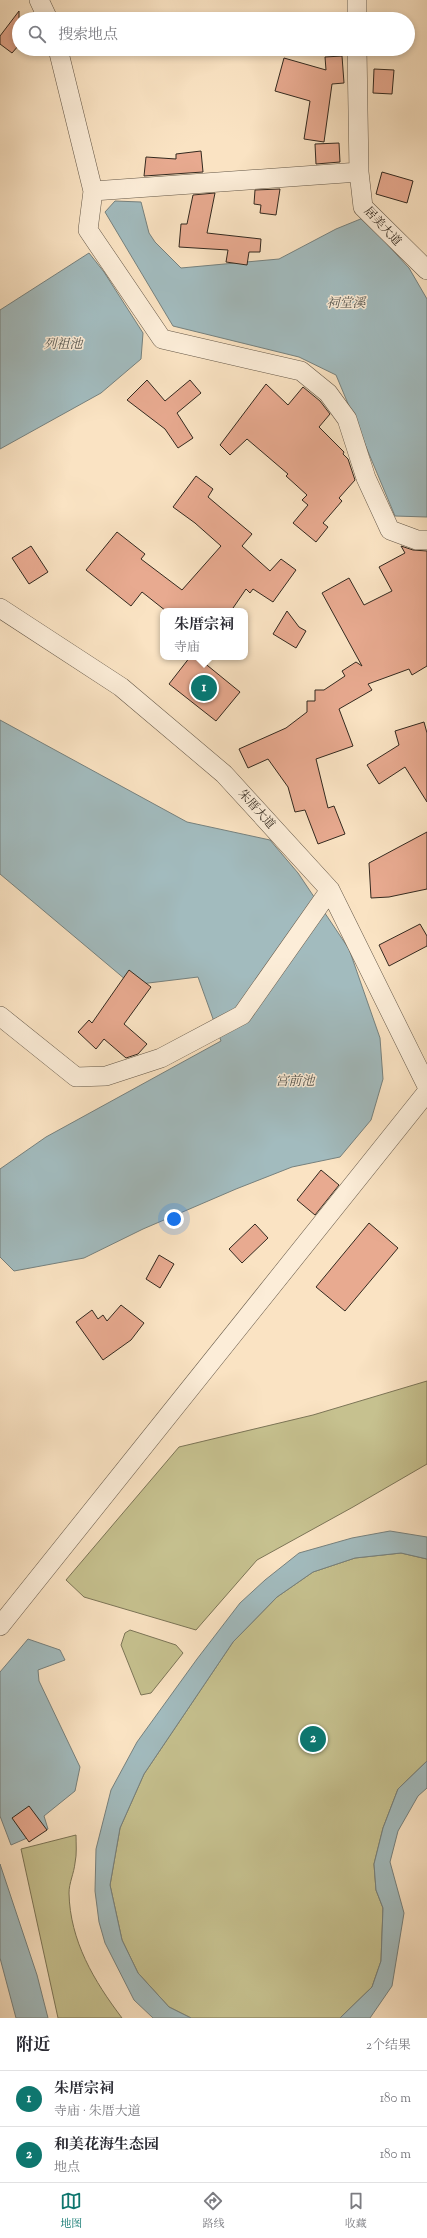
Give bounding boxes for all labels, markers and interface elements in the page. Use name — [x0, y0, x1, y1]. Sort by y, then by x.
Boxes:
search box — [12, 12, 415, 56]
icon: search — [26, 23, 48, 45]
text: 搜索地点 — [58, 25, 118, 46]
street label: 居美大道 — [359, 203, 405, 250]
water label: 祠堂溪 — [326, 295, 367, 313]
water label: 列祖池 — [43, 336, 84, 354]
popup — [160, 608, 248, 660]
text: 朱厝宗祠 — [174, 615, 234, 636]
text: 寺庙 — [174, 639, 200, 657]
pin: 1 — [191, 673, 217, 703]
street label: 朱厝大道 — [234, 786, 279, 834]
water label: 宫前池 — [275, 1073, 316, 1091]
your location — [164, 1209, 184, 1229]
pin: 2 — [300, 1724, 326, 1754]
text: 附近 — [16, 2034, 50, 2058]
text: 2个结果 — [366, 2037, 411, 2055]
text: 朱厝宗祠 — [54, 2079, 114, 2100]
text: 1 — [27, 2090, 31, 2108]
text: 180 m — [380, 2090, 411, 2108]
text: 寺庙 · 朱厝大道 — [54, 2103, 141, 2121]
text: 和美花海生态园 — [54, 2135, 159, 2156]
text: 2 — [26, 2146, 32, 2164]
text: 180 m — [380, 2146, 411, 2164]
text: 地点 — [54, 2159, 80, 2177]
tab: 地图 — [60, 2190, 82, 2232]
tab: 路线 — [202, 2190, 224, 2232]
tab: 收藏 — [345, 2190, 367, 2232]

